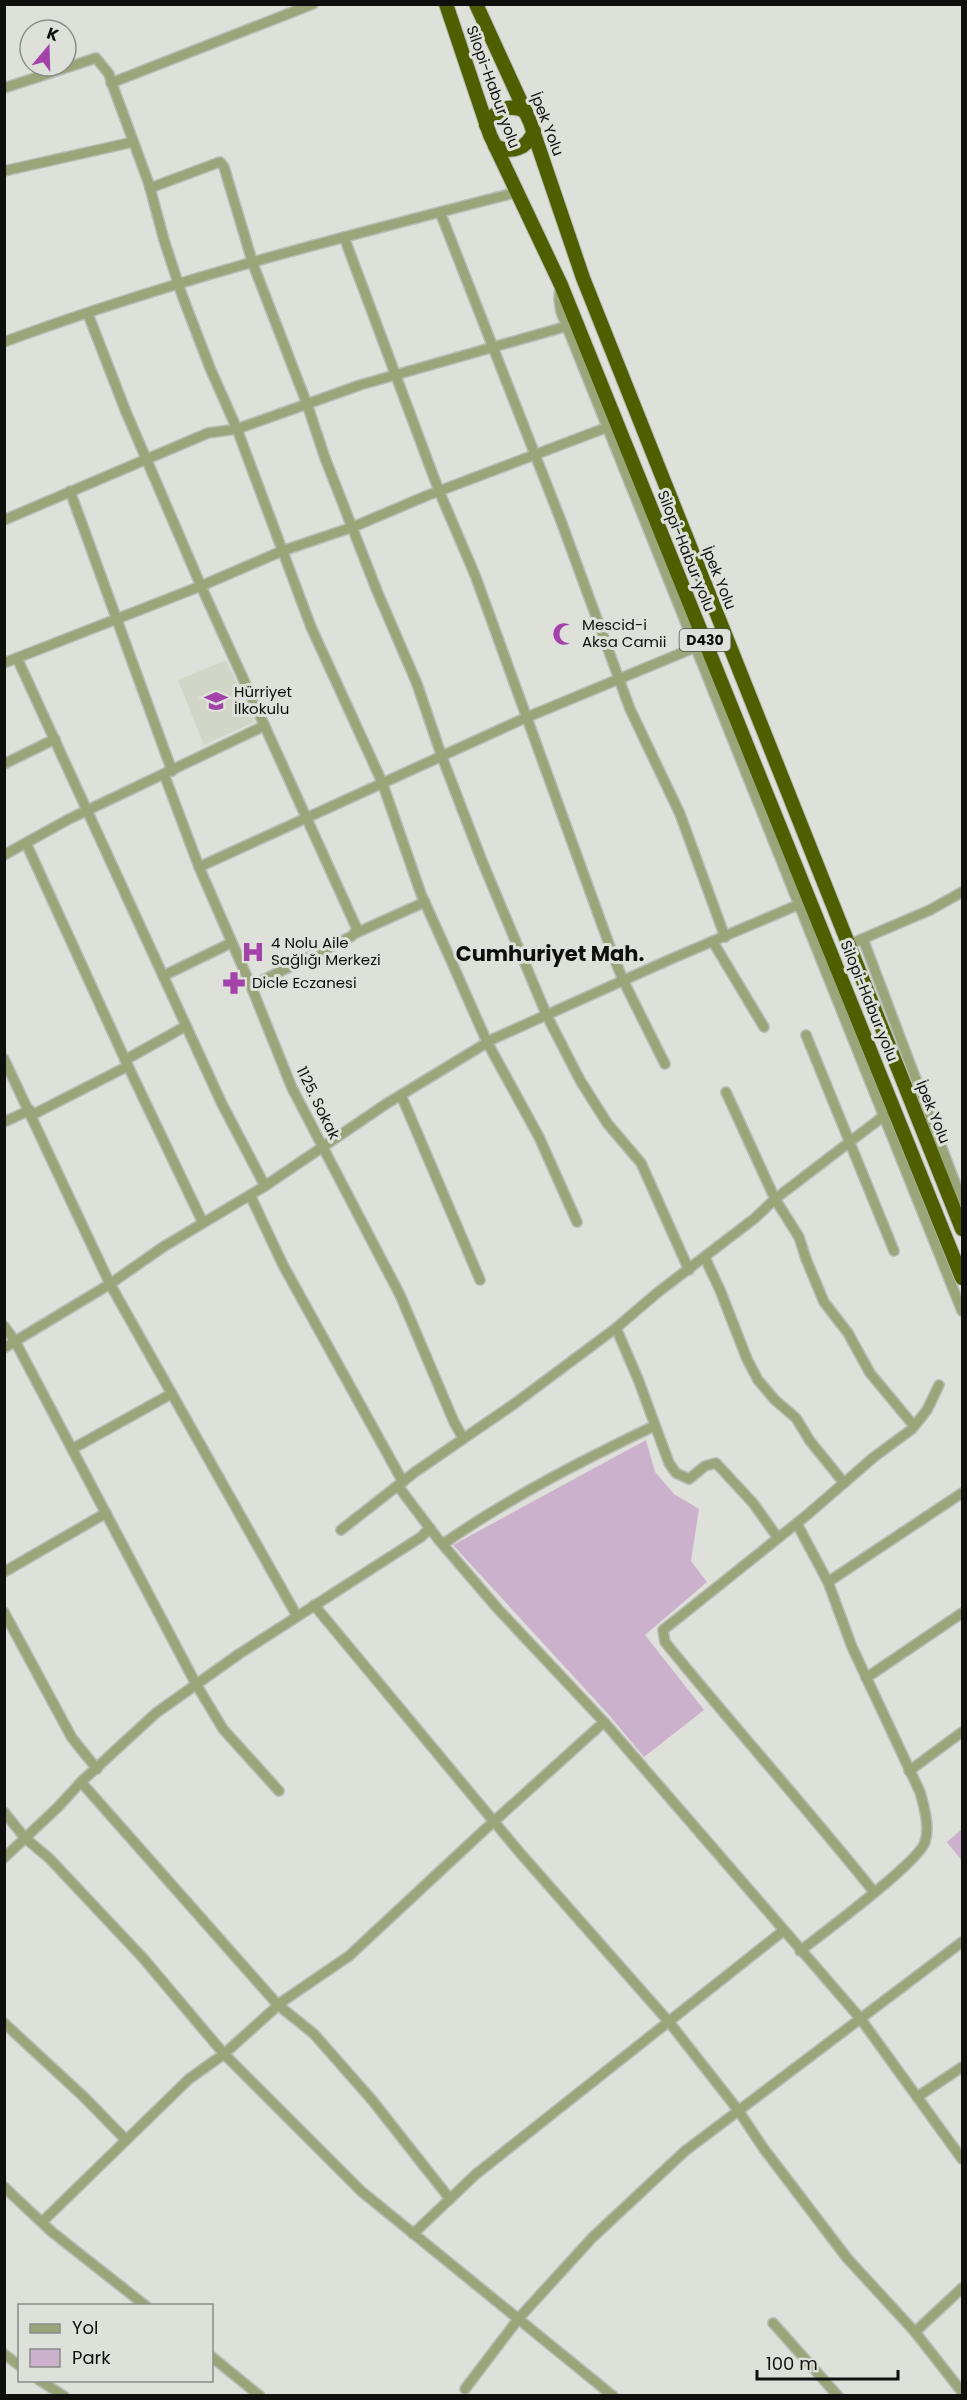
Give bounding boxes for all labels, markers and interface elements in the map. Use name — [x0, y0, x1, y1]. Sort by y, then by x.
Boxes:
north arrow — [18, 18, 78, 78]
text: K — [44, 22, 62, 47]
street label: Silopi-Habur yolu — [462, 23, 525, 151]
street label: İpek Yolu — [526, 89, 569, 159]
street label: Silopi-Habur yolu — [653, 487, 720, 615]
street label: İpek Yolu — [697, 543, 742, 613]
place label: Mescid-i Aksa Camii — [582, 614, 666, 652]
mosque icon: Mescid-i Aksa Camii — [551, 621, 577, 647]
road number: D430 — [680, 629, 730, 651]
place label: Hürriyet İlkokulu — [234, 681, 292, 719]
school or university icon: Hürriyet İlkokulu — [203, 688, 229, 714]
place label: 4 Nolu Aile Sağlığı Merkezi — [271, 932, 381, 970]
street label: Silopi-Habur yolu — [836, 937, 903, 1065]
hospital icon: 4 Nolu Aile Sağlığı Merkezi — [240, 939, 266, 965]
district label: Cumhuriyet Mah. — [456, 939, 644, 968]
pharmacy icon: Dicle Eczanesi — [221, 970, 247, 996]
place label: Dicle Eczanesi — [252, 972, 357, 993]
street label: 1125. Sokak — [292, 1063, 345, 1143]
street label: İpek Yolu — [911, 1077, 956, 1147]
legend — [18, 2304, 213, 2382]
text: Yol — [72, 2315, 98, 2340]
scale bar — [757, 2343, 898, 2381]
text: Park — [72, 2345, 111, 2370]
text: 100 m — [766, 2351, 818, 2376]

